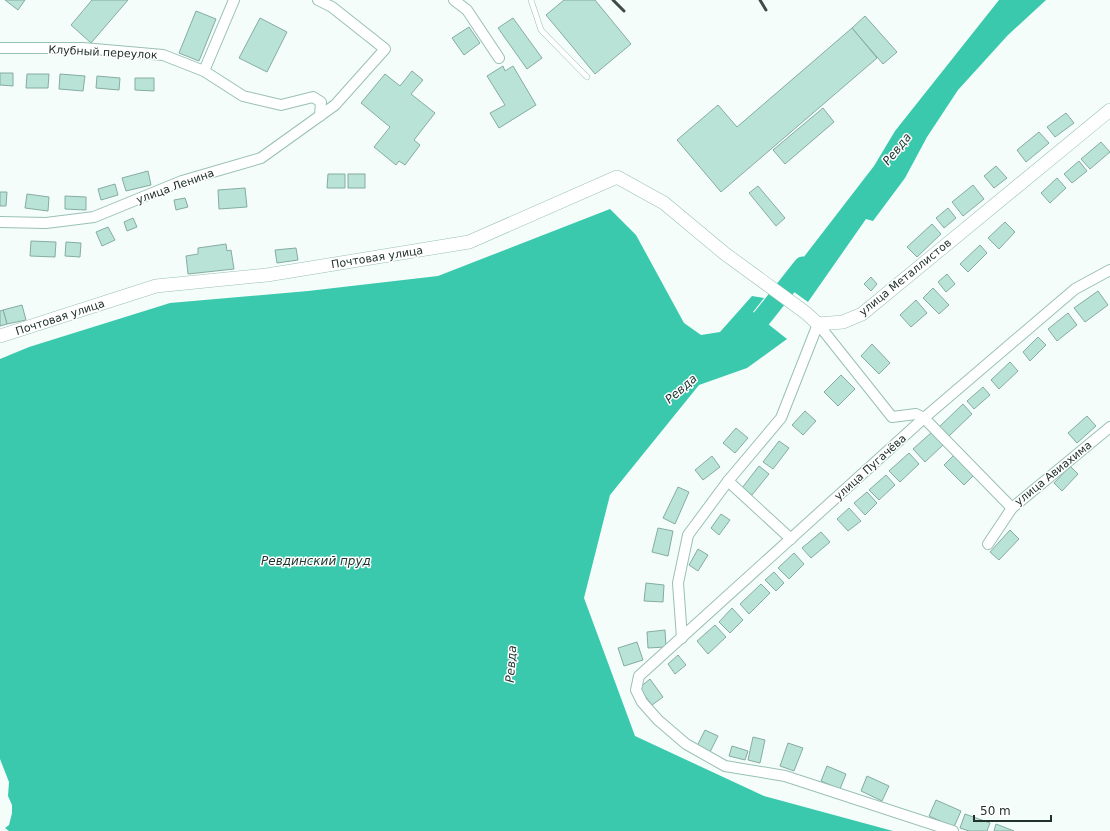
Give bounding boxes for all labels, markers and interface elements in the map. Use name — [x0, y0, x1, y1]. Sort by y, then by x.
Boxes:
street label: Клубный переулок — [48, 43, 158, 62]
water label: Ревда — [880, 130, 914, 168]
street label: улица Ленина — [135, 166, 216, 207]
street label: улица Металлистов — [857, 236, 954, 319]
street label: Почтовая улица — [330, 244, 424, 271]
street label: Почтовая улица — [14, 297, 106, 338]
water label: Ревда — [662, 371, 700, 407]
street label: улица Пугачёва — [832, 432, 909, 503]
street label: улица Авиахима — [1012, 438, 1094, 508]
water label: Ревдинский пруд — [261, 554, 371, 568]
water label: Ревда — [503, 645, 519, 683]
scale bar — [974, 797, 1051, 823]
text: 50 m — [980, 804, 1011, 818]

